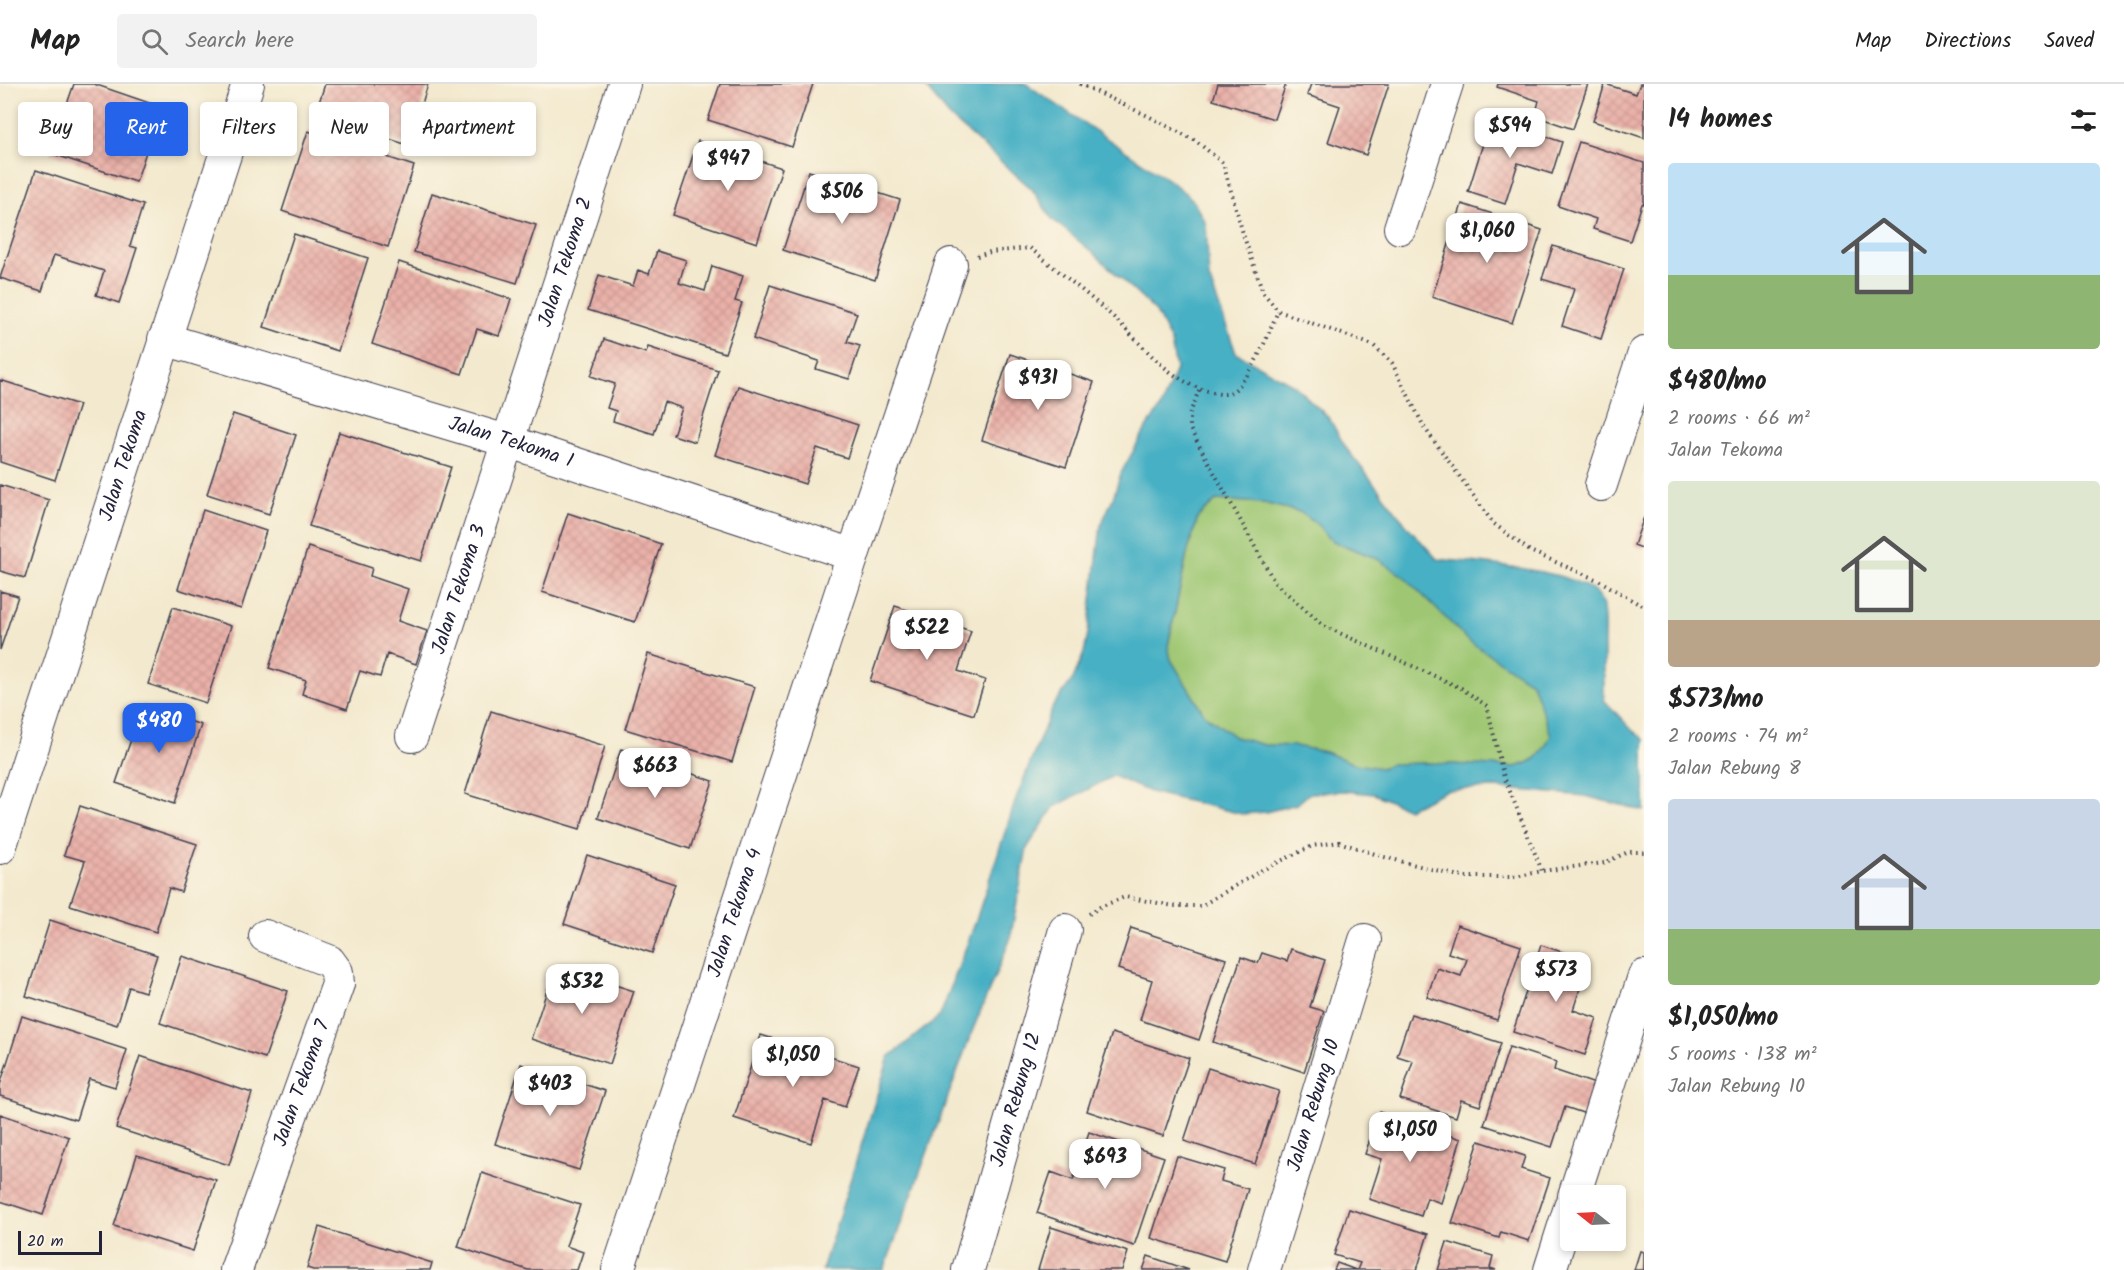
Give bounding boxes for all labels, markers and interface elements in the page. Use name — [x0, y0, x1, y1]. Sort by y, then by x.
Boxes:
search box — [117, 14, 537, 68]
text: Map — [30, 19, 81, 64]
text: Search here — [186, 24, 294, 59]
icon: search — [138, 25, 171, 58]
text: Map — [1855, 25, 1891, 58]
text: Directions — [1924, 25, 2011, 58]
text: Saved — [2044, 25, 2094, 58]
text: 14 homes — [1668, 99, 1773, 141]
chip: Buy — [18, 102, 93, 156]
chip: Rent — [105, 102, 188, 156]
chip: Filters — [200, 102, 297, 156]
chip: New — [309, 102, 389, 156]
chip: Apartment — [401, 102, 536, 156]
icon: filters — [2067, 104, 2100, 137]
pin: $594 — [1474, 108, 1546, 159]
text: $594 — [1489, 111, 1531, 143]
pin: $947 — [692, 141, 764, 192]
text: $947 — [707, 144, 749, 176]
pin: $506 — [806, 174, 878, 225]
text: $506 — [820, 177, 864, 209]
street label: Jalan Tekoma 2 — [530, 193, 602, 331]
icon: home — [1830, 202, 1938, 310]
pin: $1,060 — [1438, 213, 1536, 264]
text: $1,060 — [1460, 216, 1514, 248]
pin: $931 — [1002, 360, 1074, 411]
text: $480/mo — [1668, 361, 1767, 403]
text: $931 — [1019, 363, 1057, 395]
text: 2 rooms · 66 m² — [1668, 403, 1810, 435]
street label: Jalan Tekoma — [91, 406, 157, 525]
street label: Jalan Tekoma 1 — [444, 408, 577, 478]
text: Jalan Tekoma — [1668, 435, 1783, 467]
icon: home — [1830, 520, 1938, 628]
street label: Jalan Tekoma 3 — [424, 521, 496, 659]
pin: $522 — [891, 610, 963, 661]
text: $522 — [904, 613, 950, 645]
text: $573/mo — [1668, 679, 1764, 721]
pin: $480 — [123, 703, 195, 754]
text: $480 — [137, 706, 181, 738]
text: 2 rooms · 74 m² — [1668, 721, 1808, 753]
pin: $663 — [619, 748, 691, 799]
text: $663 — [633, 751, 677, 783]
text: Jalan Rebung 8 — [1668, 753, 1801, 785]
icon: home — [1830, 838, 1938, 946]
street label: Jalan Tekoma 4 — [699, 844, 772, 982]
pin: $573 — [1520, 952, 1592, 1003]
text: $573 — [1535, 955, 1577, 987]
pin: $532 — [546, 964, 618, 1015]
text: $532 — [560, 967, 604, 999]
text: $1,050/mo — [1668, 997, 1778, 1039]
street label: Jalan Tekoma 7 — [265, 1015, 340, 1151]
street label: Jalan Rebung 12 — [982, 1029, 1051, 1171]
street label: Jalan Rebung 10 — [1279, 1035, 1350, 1176]
pin: $1,050 — [744, 1037, 842, 1088]
text: 5 rooms · 138 m² — [1668, 1039, 1817, 1071]
text: $1,050 — [766, 1040, 820, 1072]
pin: $403 — [514, 1066, 586, 1117]
text: $403 — [528, 1069, 572, 1101]
text: Jalan Rebung 10 — [1668, 1071, 1805, 1103]
pin: $1,050 — [1361, 1112, 1459, 1163]
text: $1,050 — [1383, 1115, 1437, 1147]
pin: $693 — [1069, 1139, 1141, 1190]
text: $693 — [1083, 1142, 1127, 1174]
north arrow — [1560, 1185, 1626, 1251]
map controls — [1560, 1185, 1626, 1251]
scale bar — [18, 1228, 102, 1256]
text: 20 m — [27, 1229, 63, 1254]

